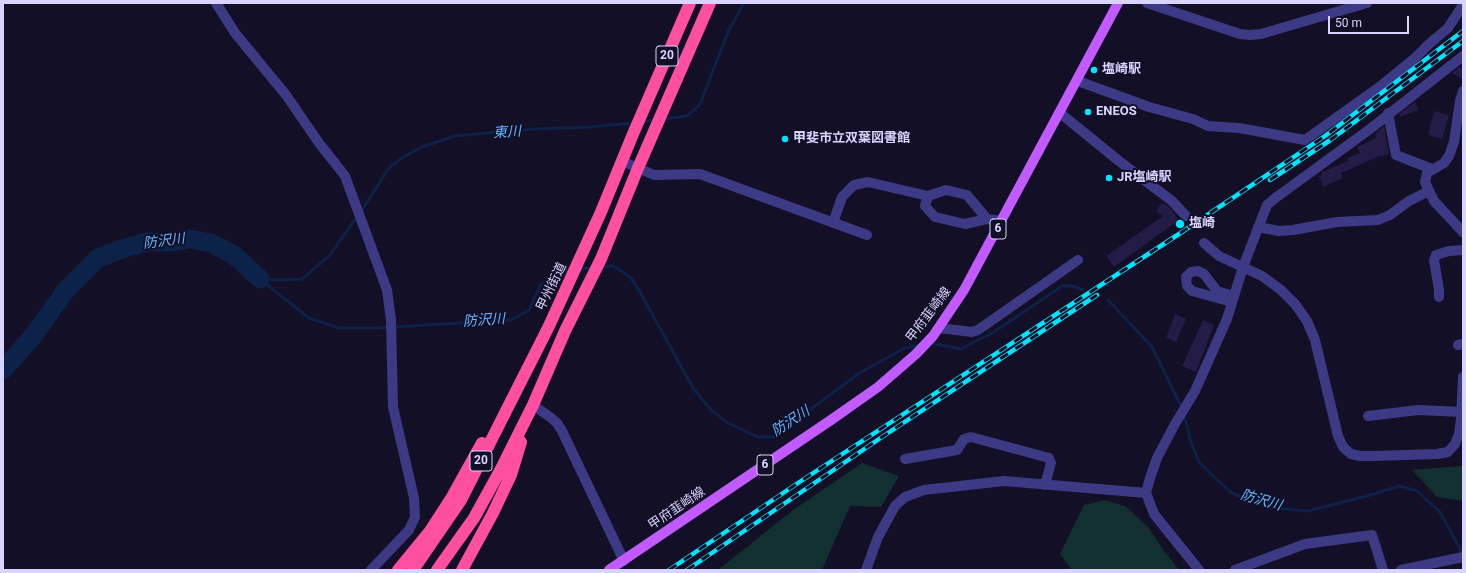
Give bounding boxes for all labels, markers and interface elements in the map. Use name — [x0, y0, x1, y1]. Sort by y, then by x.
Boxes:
scale bar — [1330, 8, 1411, 34]
text: 50 m — [1335, 16, 1362, 30]
road number: 20 — [656, 46, 678, 66]
place label: 塩崎駅 — [1102, 62, 1141, 78]
marker: 塩崎駅 — [1089, 65, 1099, 75]
place label: ENEOS — [1096, 104, 1137, 120]
marker: ENEOS — [1083, 107, 1093, 117]
water label: 東川 — [492, 124, 522, 142]
place label: 甲斐市立双葉図書館 — [793, 131, 910, 147]
marker: 甲斐市立双葉図書館 — [780, 134, 790, 144]
place label: JR塩崎駅 — [1117, 170, 1172, 186]
marker: JR塩崎駅 — [1104, 173, 1114, 183]
place label: 塩崎 — [1189, 216, 1215, 232]
marker: 塩崎 — [1174, 218, 1186, 230]
road number: 6 — [990, 219, 1006, 239]
water label: 防沢川 — [142, 231, 186, 253]
street label: 甲州街道 — [534, 260, 570, 314]
street label: 甲府韮崎線 — [903, 284, 955, 346]
water label: 防沢川 — [462, 311, 506, 331]
water label: 防沢川 — [769, 404, 813, 440]
road number: 20 — [470, 451, 492, 471]
road number: 6 — [757, 455, 773, 475]
street label: 甲府韮崎線 — [646, 484, 708, 534]
water label: 防沢川 — [1238, 487, 1284, 515]

